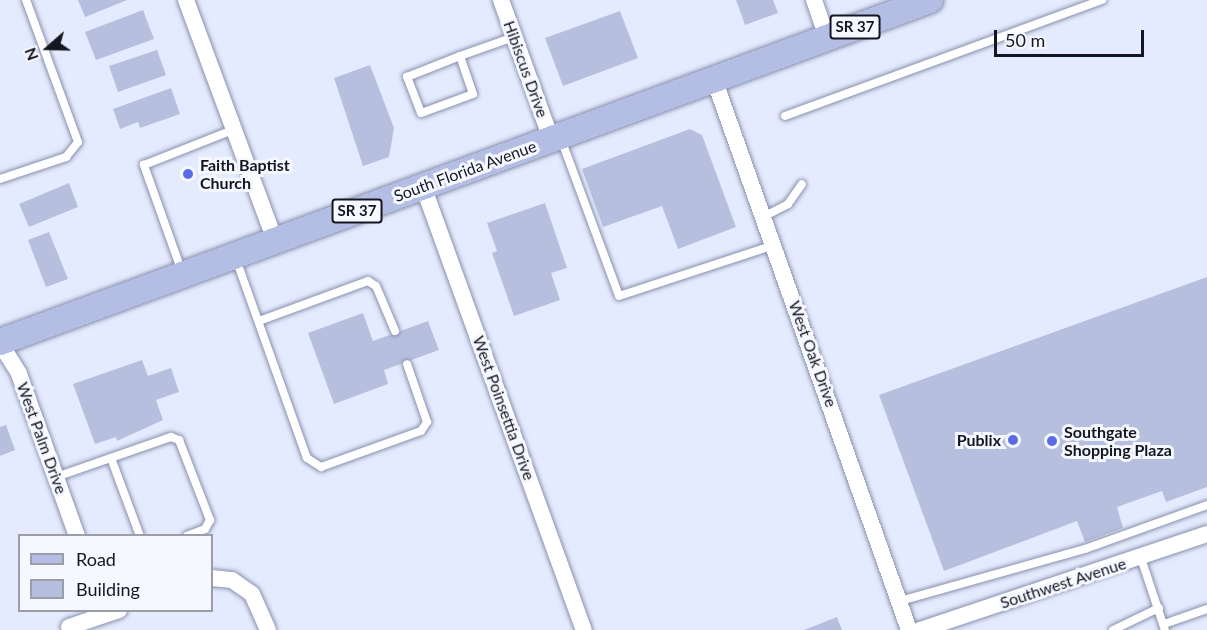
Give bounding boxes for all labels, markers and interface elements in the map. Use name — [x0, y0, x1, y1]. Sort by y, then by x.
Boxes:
road number: SR 37 — [830, 15, 880, 39]
north arrow — [18, 18, 78, 78]
street label: Hibiscus Drive — [500, 18, 552, 120]
scale bar — [997, 18, 1147, 56]
text: 50 m — [1005, 29, 1045, 51]
text: N — [20, 45, 42, 63]
street label: South Florida Avenue — [391, 136, 539, 206]
place label: Faith Baptist Church — [200, 155, 290, 193]
marker: Faith Baptist Church — [181, 167, 195, 181]
road number: SR 37 — [332, 199, 382, 223]
street label: West Oak Drive — [785, 298, 841, 410]
street label: West Poinsettia Drive — [469, 333, 539, 483]
street label: West Palm Drive — [13, 380, 71, 496]
place label: Southgate Shopping Plaza — [1064, 422, 1172, 460]
place label: Publix — [957, 430, 1001, 450]
marker: Publix — [1006, 433, 1020, 447]
marker: Southgate Shopping Plaza — [1045, 434, 1059, 448]
legend — [18, 534, 213, 612]
text: Road — [76, 548, 116, 570]
street label: Southwest Avenue — [997, 553, 1129, 613]
text: Building — [76, 578, 140, 600]

